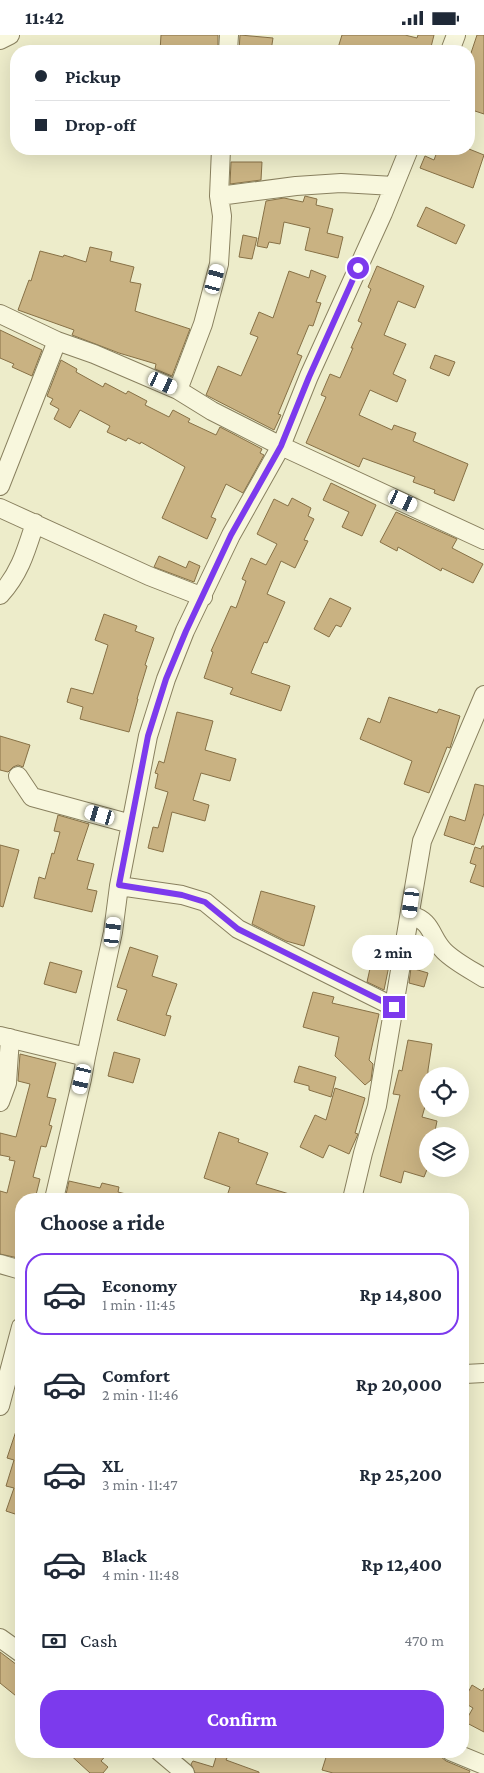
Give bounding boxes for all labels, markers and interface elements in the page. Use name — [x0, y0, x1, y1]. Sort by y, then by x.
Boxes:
text: 11:42 — [25, 7, 64, 28]
text: Pickup — [65, 66, 121, 87]
text: Drop-off — [65, 114, 136, 135]
route start — [347, 257, 369, 279]
car — [203, 263, 226, 295]
car — [146, 370, 179, 396]
car — [386, 488, 419, 514]
car — [83, 804, 116, 826]
car — [401, 887, 420, 919]
car — [103, 916, 122, 948]
callout: 2 min — [353, 935, 435, 969]
text: 2 min — [374, 944, 412, 961]
route end — [383, 996, 405, 1018]
car — [71, 1063, 92, 1095]
map controls — [419, 1067, 469, 1177]
button: locate — [419, 1067, 469, 1117]
button: layers — [419, 1127, 469, 1177]
text: Choose a ride — [40, 1210, 165, 1235]
icon: car — [42, 1272, 87, 1317]
text: Economy — [102, 1275, 177, 1296]
text: Rp 14,800 — [360, 1284, 442, 1305]
text: 1 min · 11:45 — [102, 1296, 176, 1313]
icon: car — [42, 1362, 87, 1407]
text: Comfort — [102, 1365, 170, 1386]
text: Rp 20,000 — [356, 1374, 442, 1395]
text: 2 min · 11:46 — [102, 1386, 179, 1403]
icon: car — [42, 1452, 87, 1497]
text: XL — [102, 1455, 124, 1476]
text: Rp 25,200 — [359, 1464, 442, 1485]
text: 3 min · 11:47 — [102, 1476, 178, 1493]
icon: car — [42, 1542, 87, 1587]
text: Black — [102, 1545, 147, 1566]
text: Rp 12,400 — [361, 1554, 442, 1575]
text: 4 min · 11:48 — [102, 1566, 180, 1583]
icon: cash — [40, 1627, 68, 1655]
text: Cash — [80, 1630, 118, 1651]
text: 470 m — [404, 1632, 444, 1649]
button: Confirm — [40, 1690, 444, 1748]

